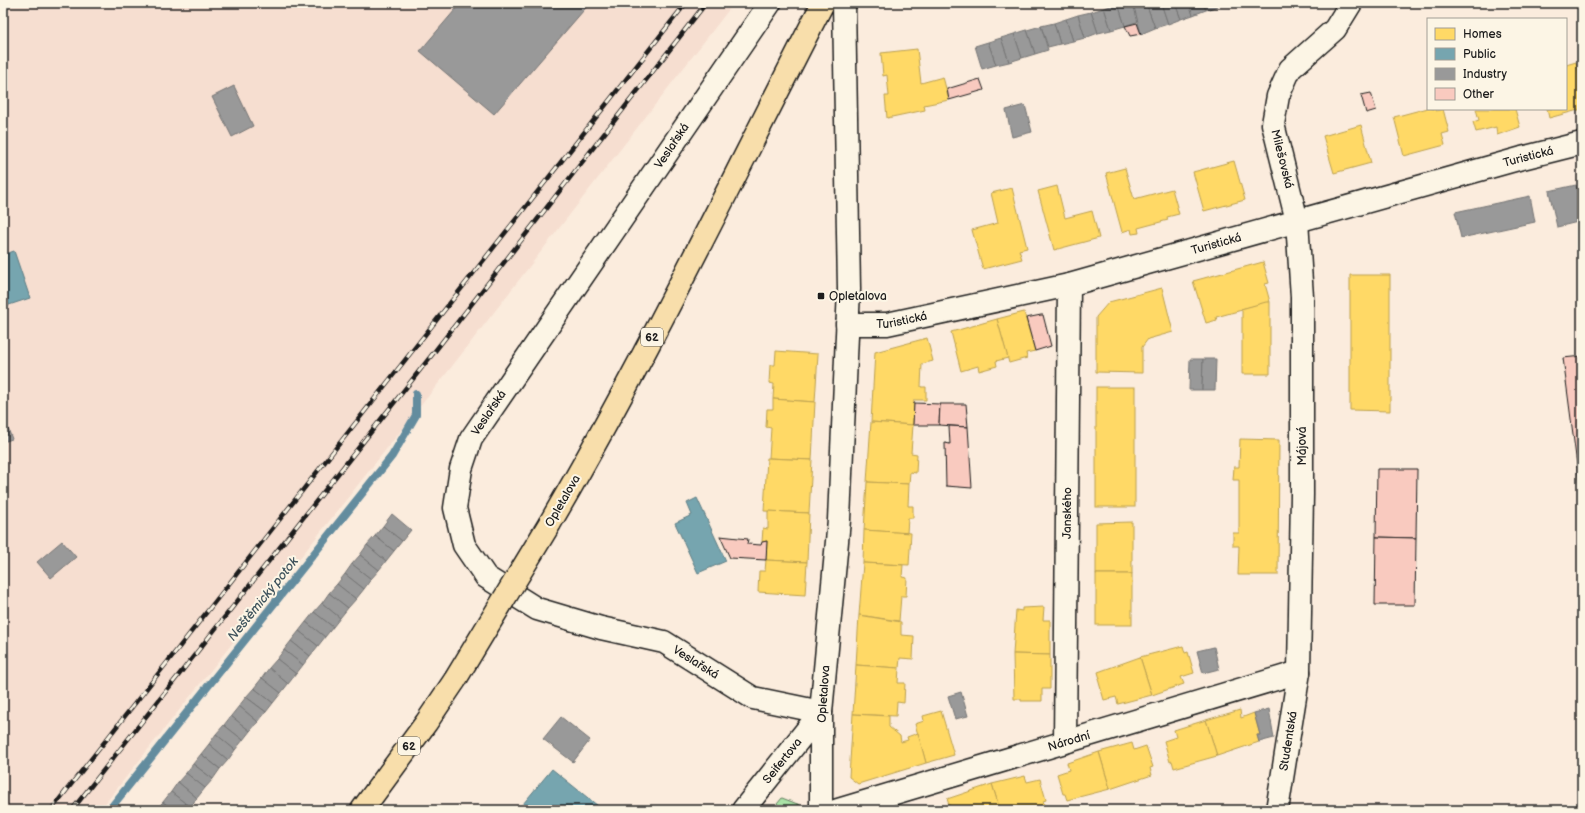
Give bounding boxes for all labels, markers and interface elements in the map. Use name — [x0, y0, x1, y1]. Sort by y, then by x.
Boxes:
legend — [1427, 18, 1567, 110]
text: Homes — [1463, 27, 1502, 42]
text: Public — [1463, 47, 1496, 62]
text: Industry — [1463, 67, 1508, 82]
text: Other — [1463, 87, 1495, 102]
street label: Veslařská — [651, 120, 693, 172]
street label: Milešovská — [1267, 128, 1297, 190]
street label: Turistická — [1501, 143, 1555, 170]
street label: Turistická — [1189, 230, 1243, 258]
place label: Opletalova — [829, 289, 887, 304]
marker: Opletalova — [816, 291, 826, 301]
street label: Turistická — [876, 308, 929, 332]
road number: 62 — [641, 328, 663, 346]
street label: Veslařská — [468, 387, 510, 439]
street label: Májová — [1295, 426, 1310, 466]
street label: Opletalova — [542, 472, 584, 530]
street label: Janského — [1059, 487, 1075, 539]
water label: Neštěmický potok — [224, 553, 302, 644]
street label: Veslařská — [670, 642, 722, 682]
street label: Opletalova — [815, 664, 834, 723]
street label: Studentská — [1276, 710, 1300, 772]
street label: Národní — [1046, 727, 1092, 754]
street label: Seifertova — [759, 735, 805, 787]
road number: 62 — [398, 737, 420, 755]

